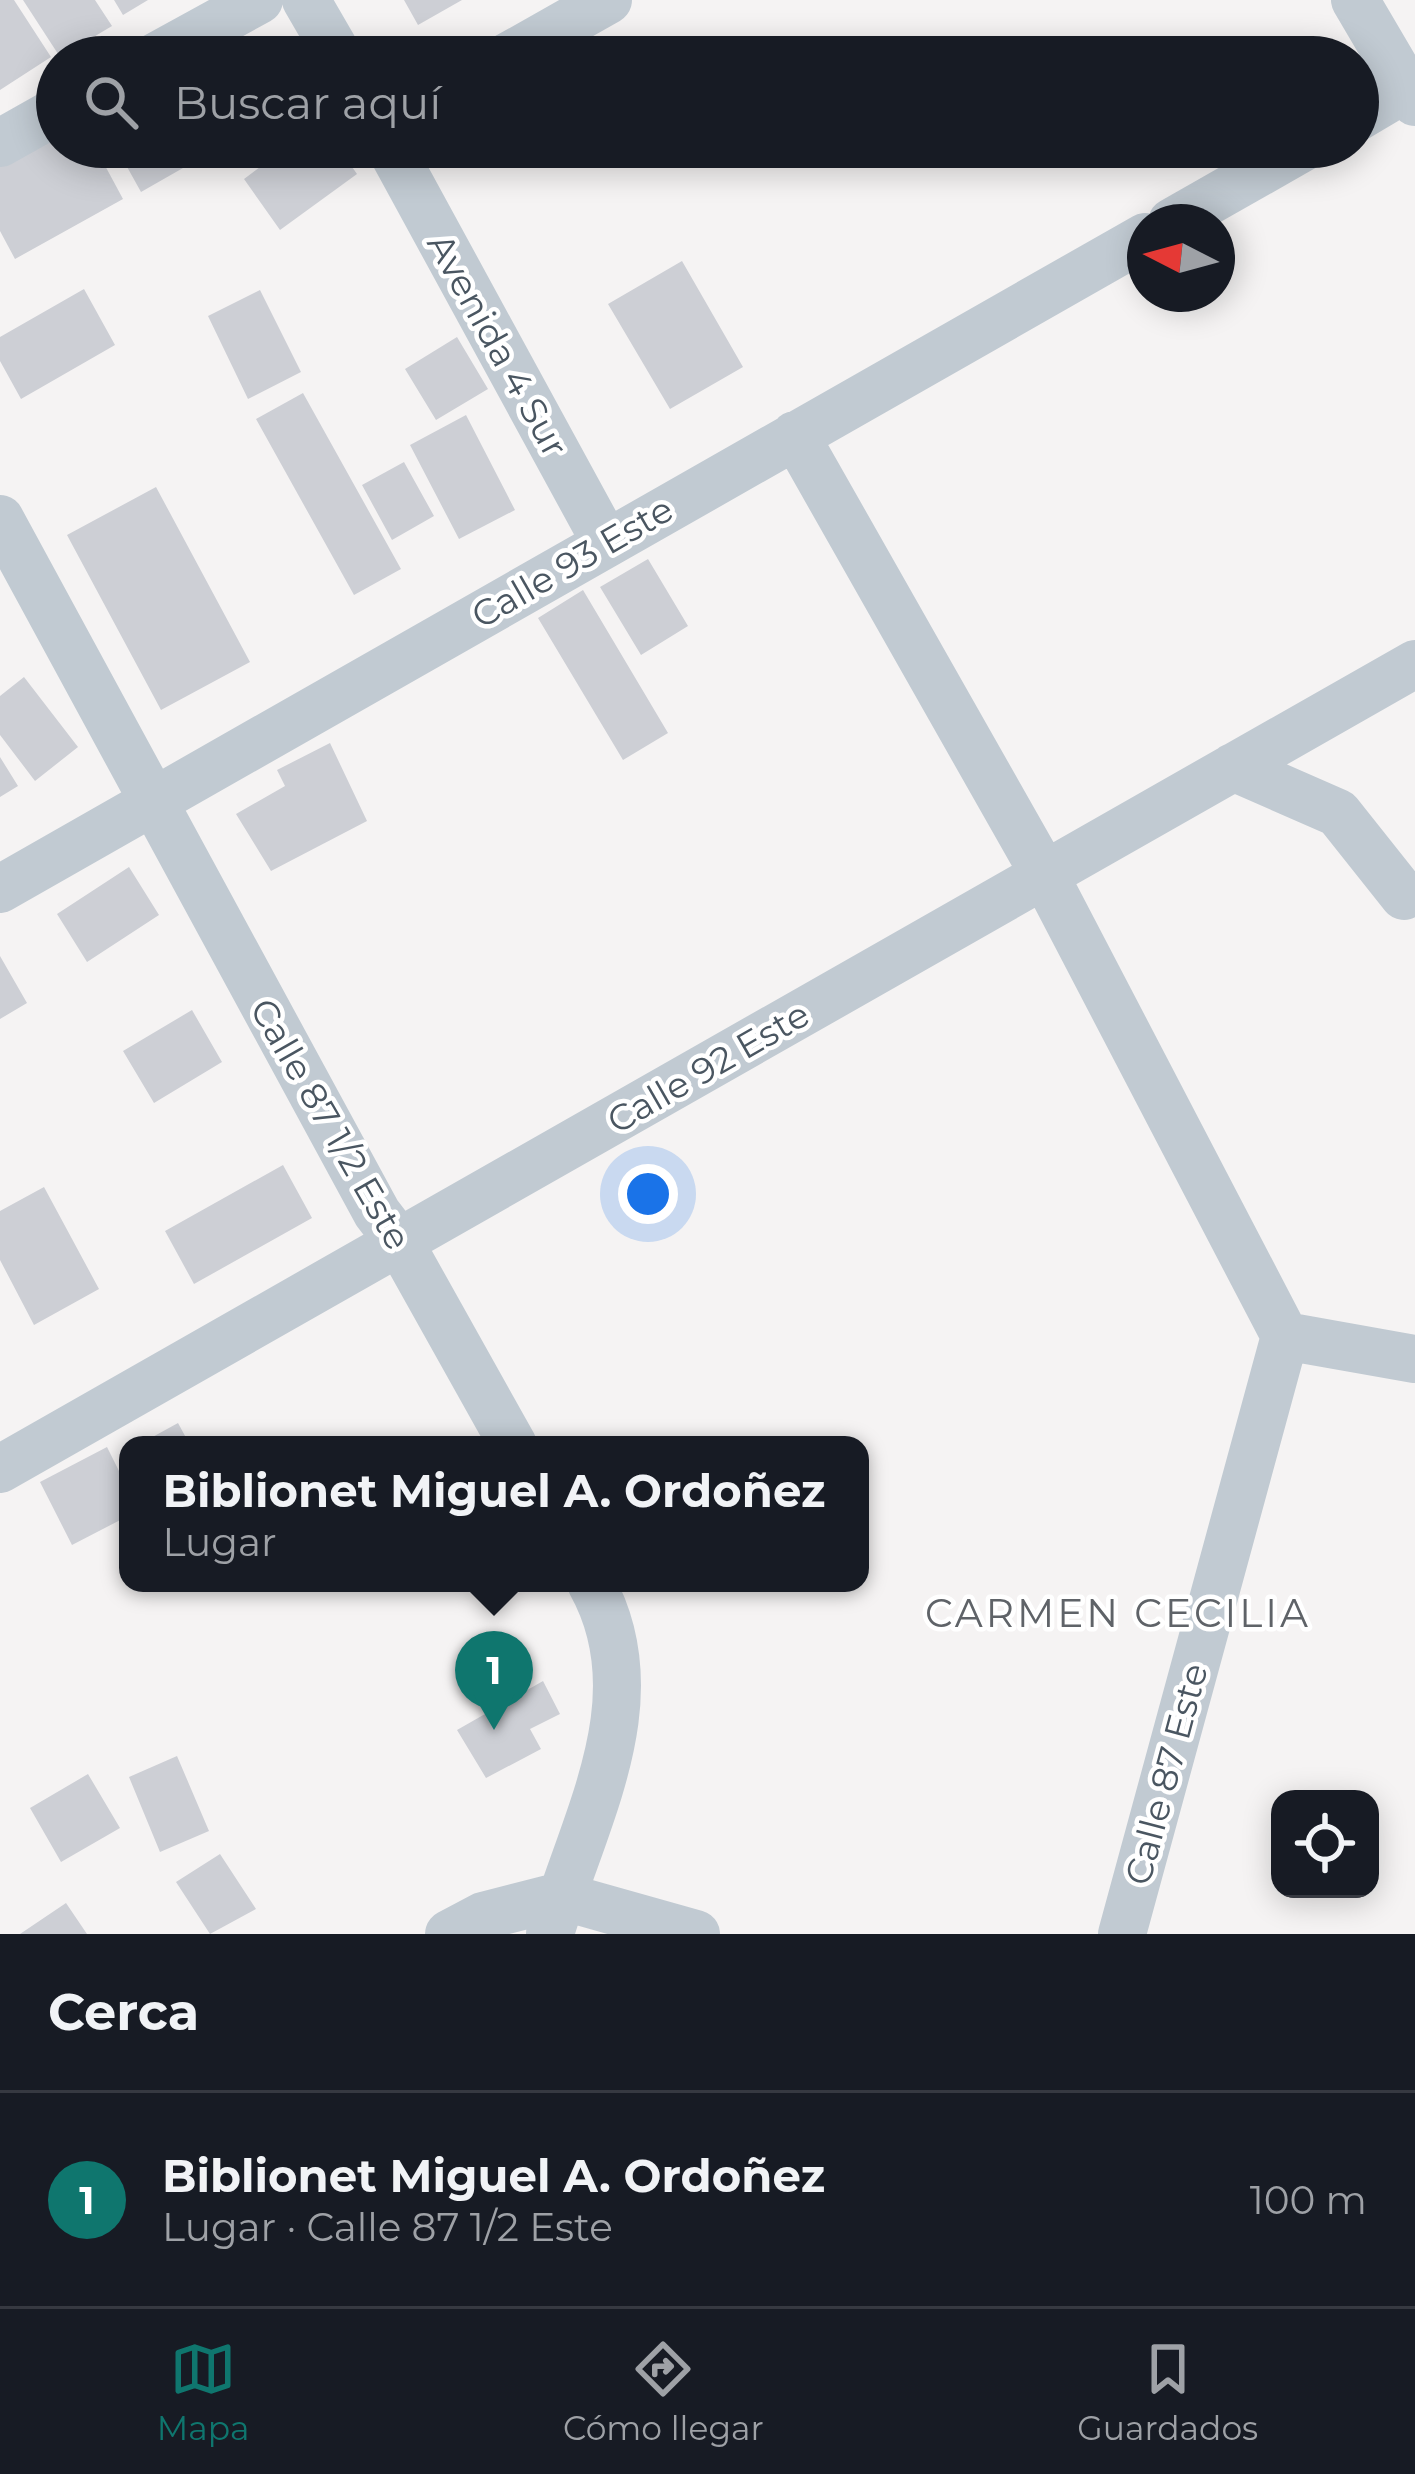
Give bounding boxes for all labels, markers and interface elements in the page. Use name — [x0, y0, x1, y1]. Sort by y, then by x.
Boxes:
search box — [36, 36, 1379, 168]
icon: search — [78, 69, 144, 135]
text: Buscar aquí — [174, 75, 441, 130]
north arrow — [1127, 204, 1235, 312]
street label: Avenida 4 Sur — [418, 226, 578, 464]
street label: Calle 93 Este — [463, 487, 681, 637]
street label: Calle 87 1/2 Este — [241, 991, 421, 1257]
street label: Calle 92 Este — [599, 991, 817, 1143]
your location — [618, 1164, 678, 1224]
popup — [119, 1436, 869, 1592]
text: Biblionet Miguel A. Ordoñez — [162, 1463, 826, 1518]
text: Lugar — [162, 1518, 277, 1566]
district label: CARMEN CECILIA — [925, 1589, 1311, 1637]
pin: 1 — [455, 1631, 533, 1730]
street label: Calle 87 Este — [1115, 1658, 1217, 1890]
map controls — [1271, 1790, 1379, 1898]
button: locate — [1271, 1790, 1379, 1898]
text: Cerca — [48, 1981, 199, 2043]
text: Biblionet Miguel A. Ordoñez — [162, 2148, 825, 2203]
text: 1 — [79, 2176, 95, 2224]
text: 100 m — [1250, 2176, 1367, 2224]
text: Lugar · Calle 87 1/2 Este — [162, 2203, 613, 2251]
tab: Mapa — [157, 2336, 249, 2448]
tab: Cómo llegar — [563, 2336, 764, 2448]
tab: Guardados — [1077, 2336, 1258, 2448]

